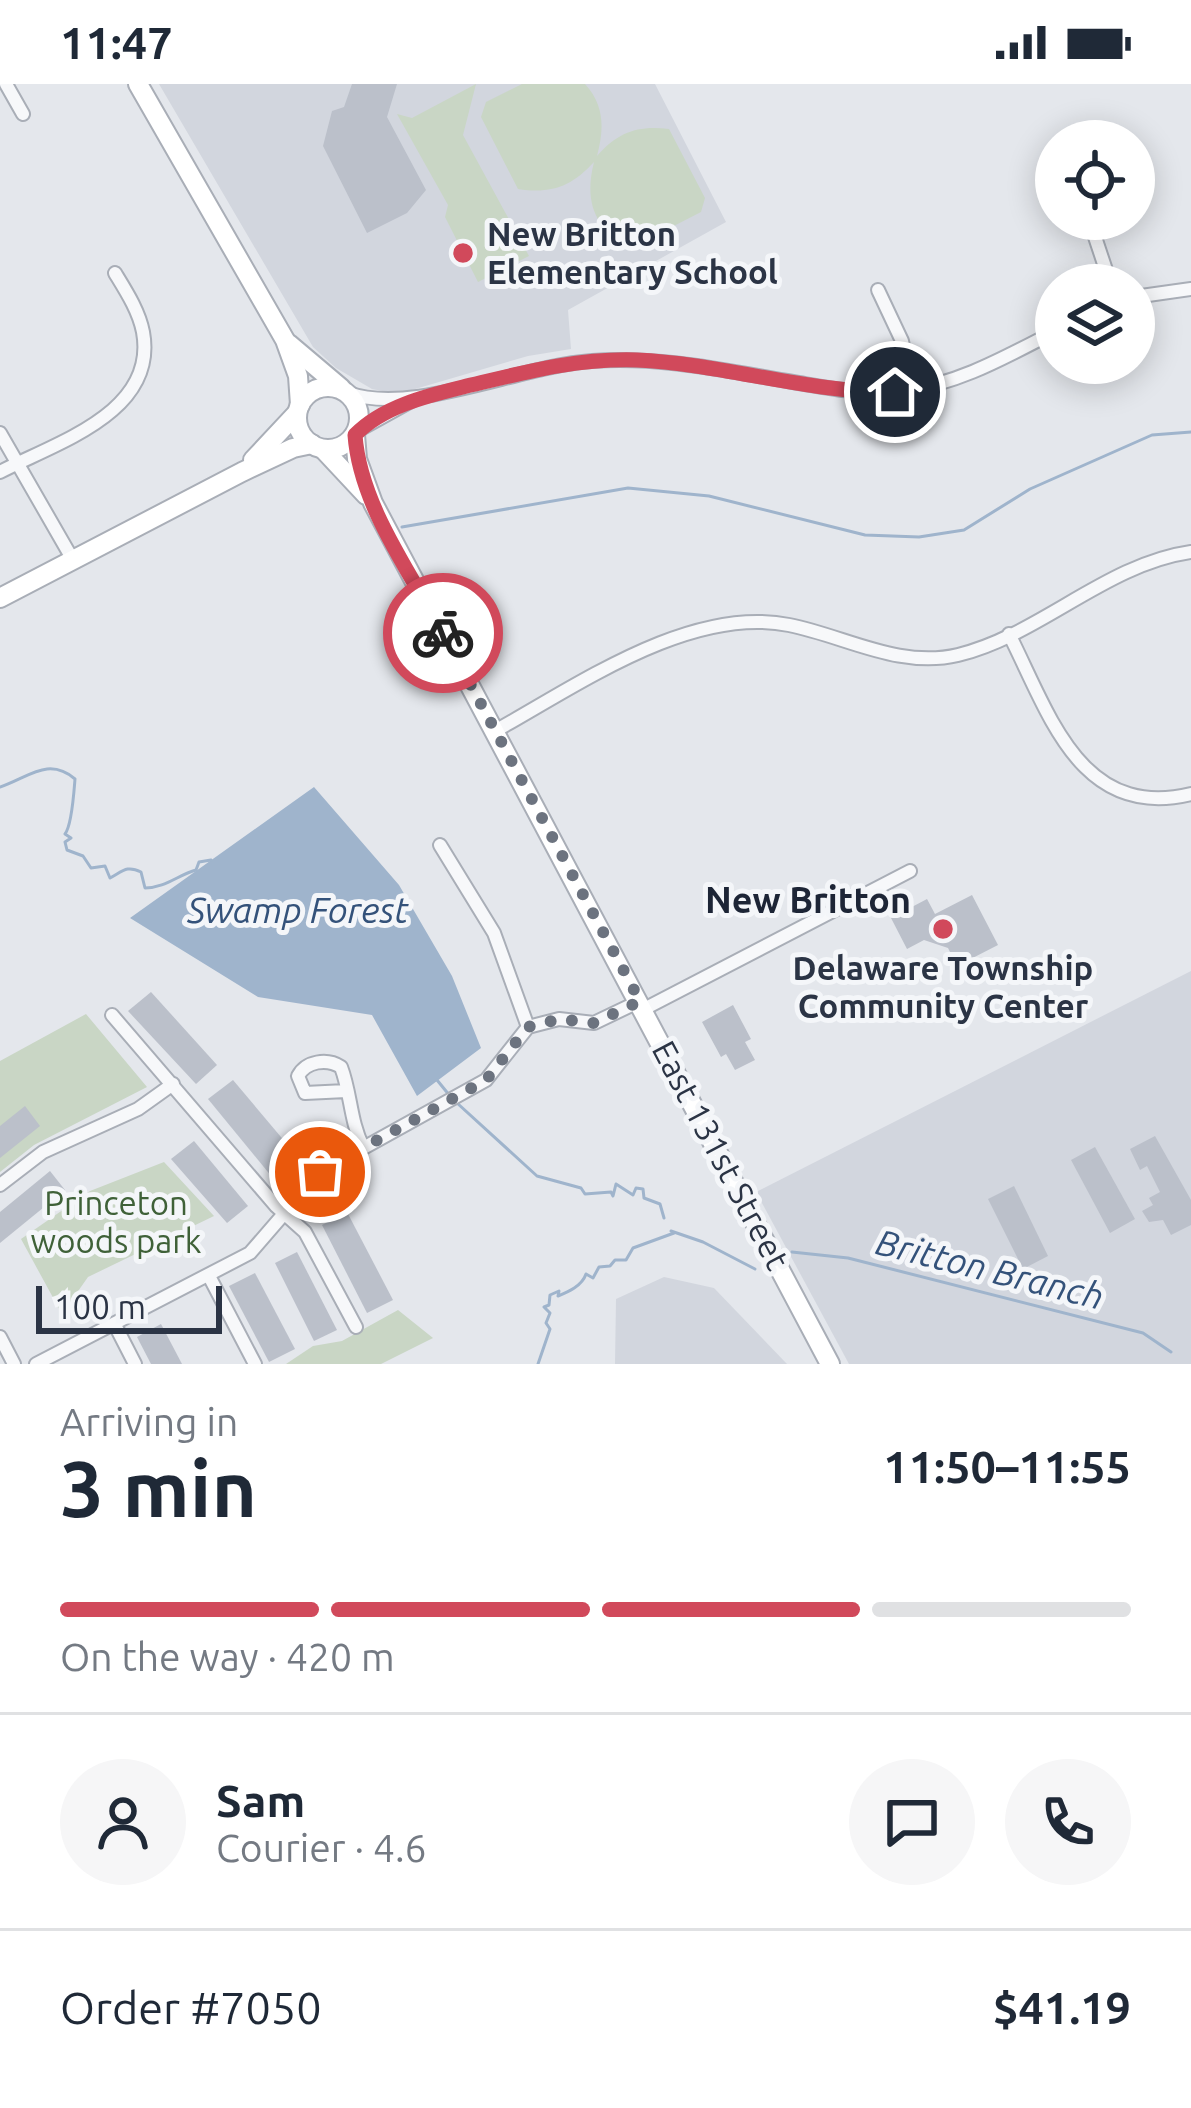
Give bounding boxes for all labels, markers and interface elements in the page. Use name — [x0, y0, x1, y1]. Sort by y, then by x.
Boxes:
text: 11:47 — [60, 17, 173, 68]
map controls — [1035, 120, 1155, 384]
button: locate — [1035, 120, 1155, 240]
place label: New Britton Elementary School — [487, 215, 778, 290]
marker: New Britton Elementary School — [450, 240, 476, 266]
button: layers — [1035, 264, 1155, 384]
pin — [844, 341, 946, 443]
icon: home — [862, 359, 928, 425]
courier — [383, 573, 503, 693]
icon: bike — [410, 600, 476, 666]
district label: New Britton — [705, 879, 911, 920]
water label: Swamp Forest — [186, 889, 410, 930]
marker: Delaware Township Community Center — [930, 916, 956, 942]
place label: Delaware Township Community Center — [793, 949, 1093, 1024]
street label: East 131st Street — [646, 1034, 797, 1275]
pin — [269, 1121, 371, 1223]
icon: bag — [287, 1139, 353, 1205]
park label: Princeton woods park — [31, 1184, 202, 1259]
water label: Britton Branch — [872, 1220, 1108, 1317]
scale bar — [36, 1280, 222, 1333]
text: 100 m — [54, 1288, 146, 1325]
text: Arriving in — [60, 1400, 238, 1443]
text: 11:50–11:55 — [883, 1441, 1131, 1492]
text: 3 min — [60, 1444, 257, 1532]
text: On the way · 420 m — [60, 1635, 395, 1678]
button: person — [60, 1759, 186, 1885]
button: chat — [849, 1759, 975, 1885]
button: phone — [1005, 1759, 1131, 1885]
text: Sam — [216, 1775, 305, 1826]
text: Courier · 4.6 — [216, 1826, 427, 1869]
text: Order #7050 — [60, 1982, 322, 2033]
text: $41.19 — [993, 1982, 1131, 2033]

